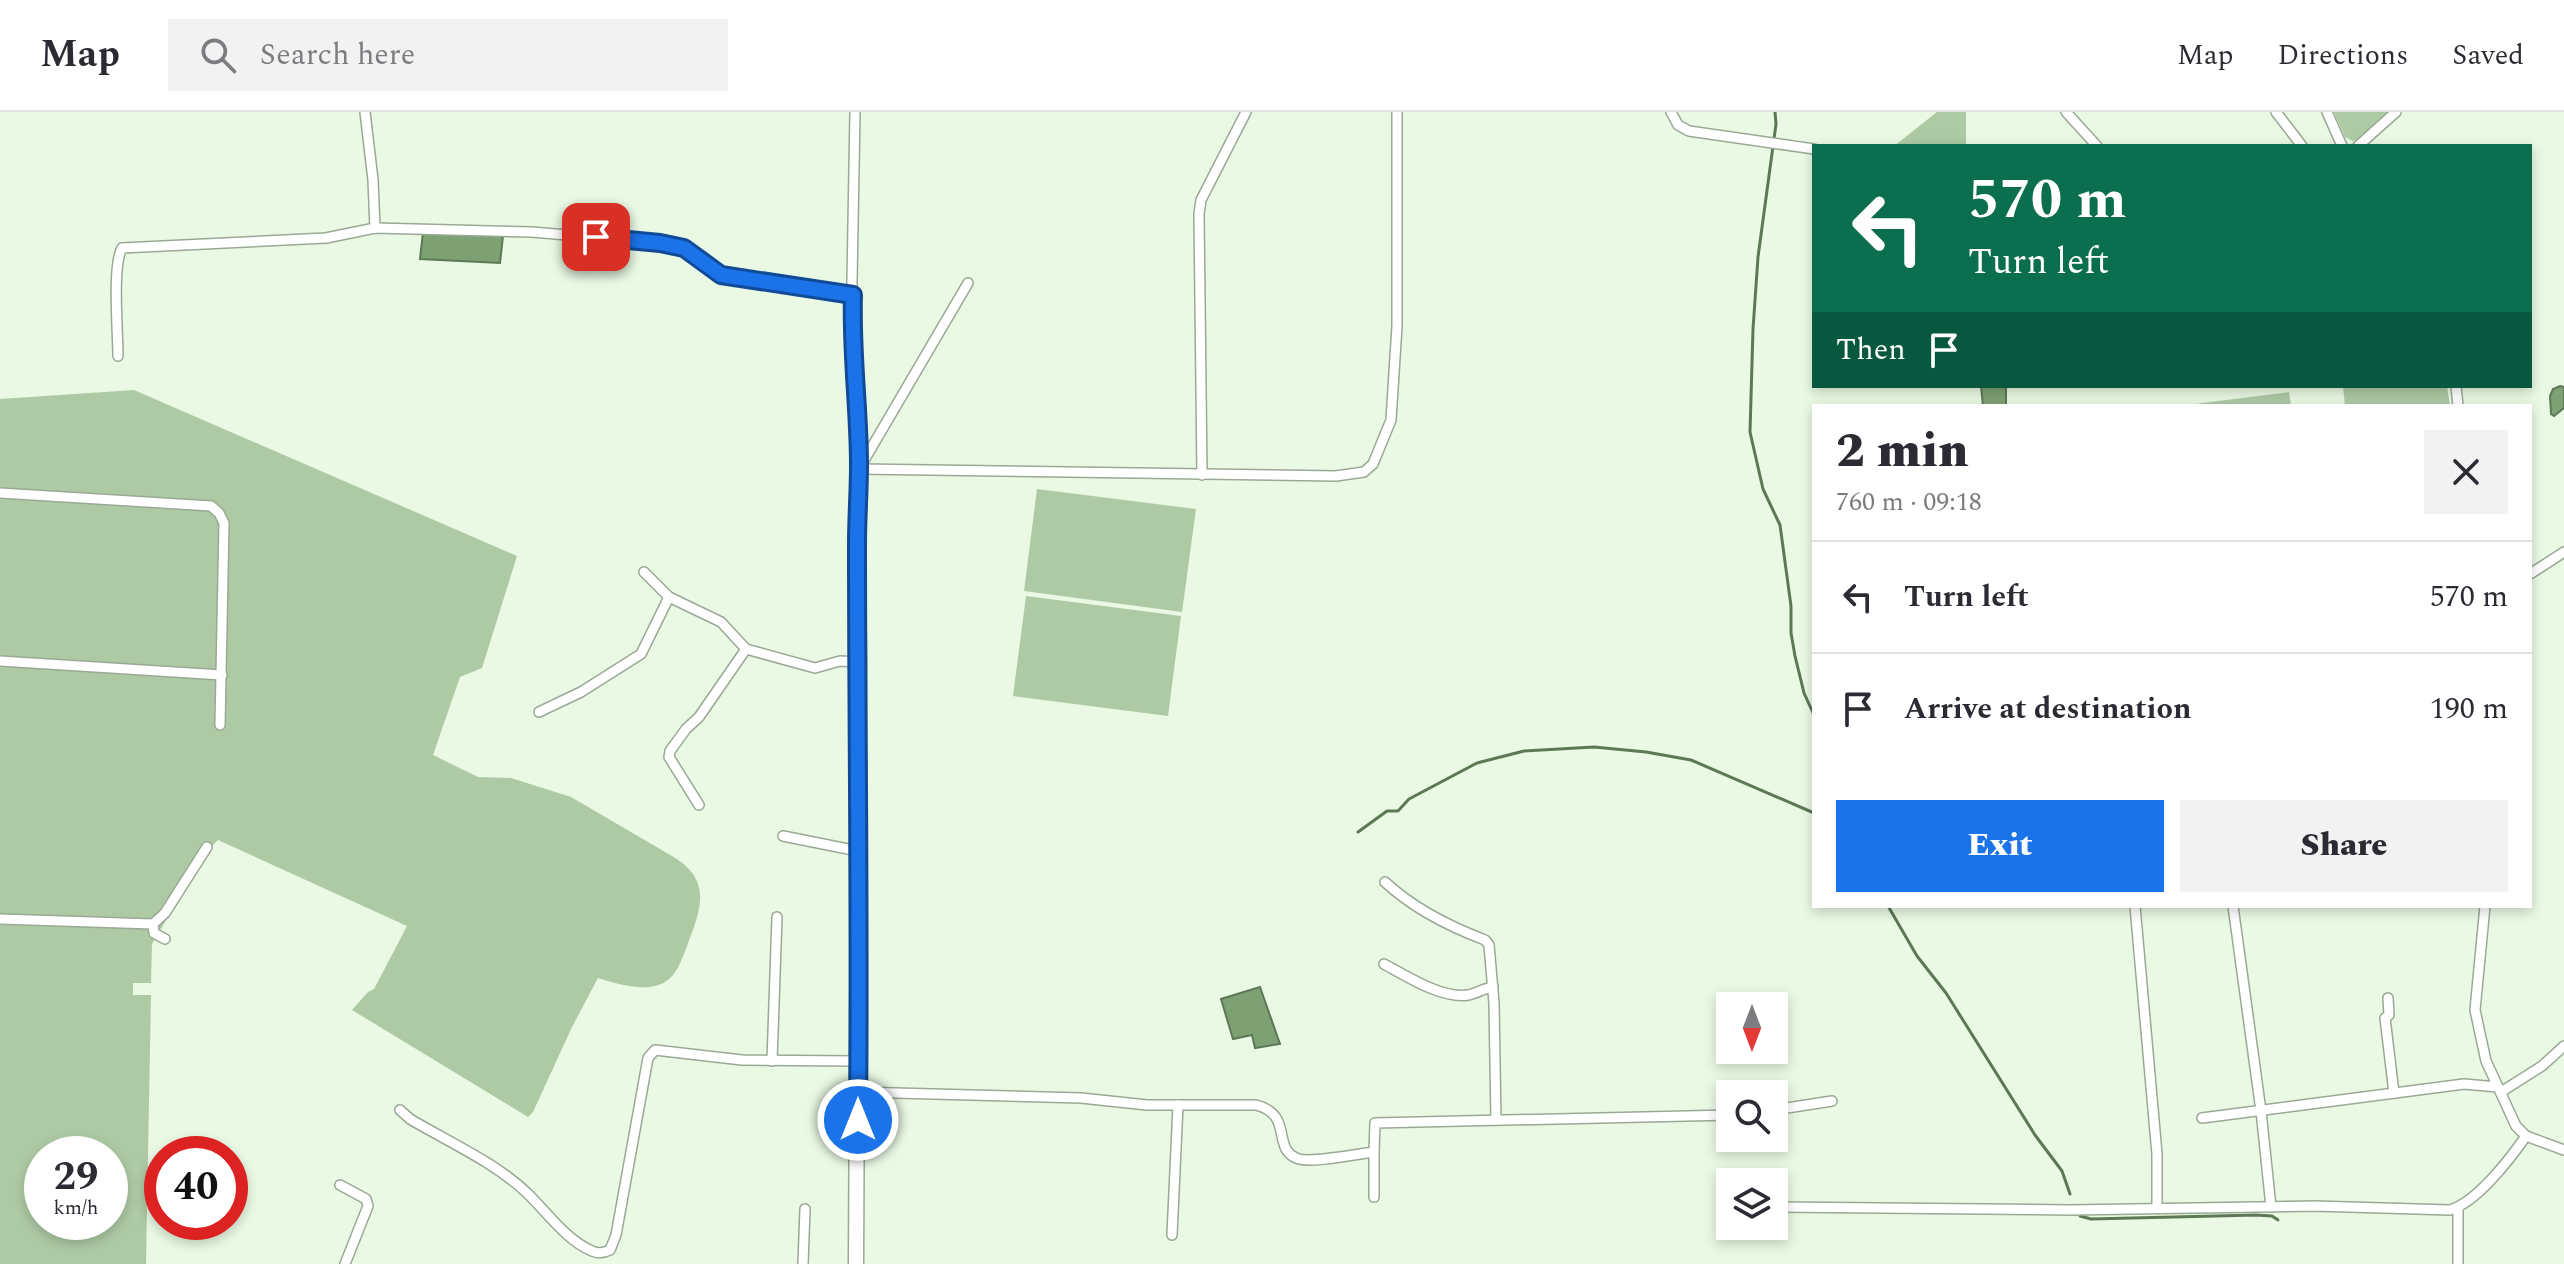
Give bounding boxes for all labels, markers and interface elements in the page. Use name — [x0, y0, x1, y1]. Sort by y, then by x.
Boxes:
search box — [168, 19, 728, 91]
text: Map — [40, 26, 120, 84]
text: Search here — [260, 32, 415, 78]
icon: search — [196, 33, 240, 77]
text: Map — [2177, 34, 2234, 77]
text: Directions — [2278, 34, 2408, 77]
text: Saved — [2452, 34, 2524, 77]
text: 570 m — [1968, 158, 2127, 243]
icon: left — [1836, 176, 1940, 280]
pin — [562, 203, 630, 271]
icon: arrive — [574, 215, 618, 259]
text: Turn left — [1968, 235, 2109, 290]
text: Then — [1836, 327, 1906, 373]
icon: arrive — [1922, 328, 1966, 372]
text: 2 min — [1836, 415, 1969, 488]
button: close — [2424, 430, 2508, 514]
text: 760 m · 09:18 — [1836, 482, 1982, 522]
text: Turn left — [1904, 574, 2029, 620]
text: 570 m — [2430, 574, 2508, 620]
icon: left — [1836, 575, 1880, 619]
text: Arrive at destination — [1904, 686, 2191, 732]
text: 190 m — [2430, 686, 2508, 732]
icon: arrive — [1836, 687, 1880, 731]
button: Exit — [1836, 800, 2164, 892]
button: Share — [2180, 800, 2508, 892]
north arrow — [1716, 992, 1788, 1064]
map controls — [1716, 992, 1788, 1240]
position arrow — [816, 1078, 900, 1162]
button: search — [1716, 1080, 1788, 1152]
speed limit sign: 40 — [144, 1136, 248, 1240]
text: 29 — [54, 1147, 98, 1208]
button: layers — [1716, 1168, 1788, 1240]
text: km/h — [54, 1193, 99, 1223]

